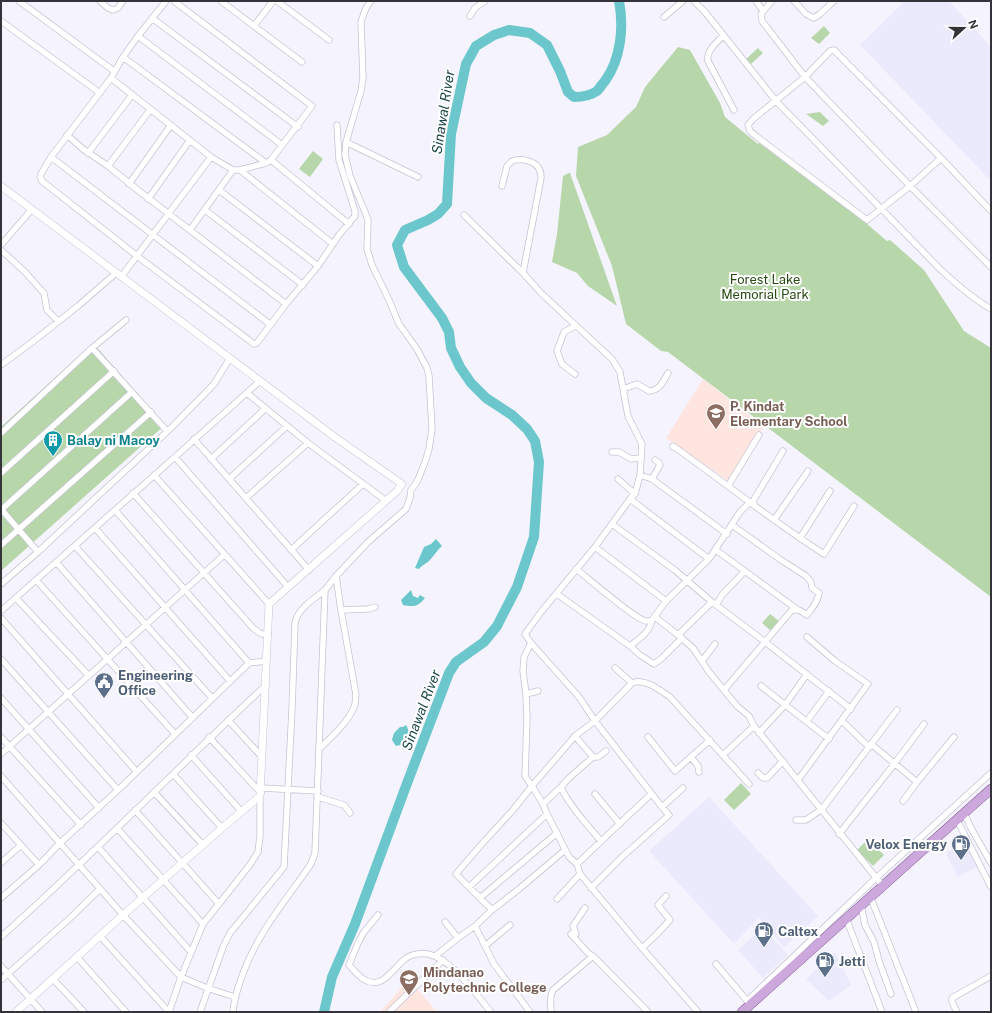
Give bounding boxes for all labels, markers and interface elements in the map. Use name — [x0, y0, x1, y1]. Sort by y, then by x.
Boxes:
north arrow — [944, 8, 984, 48]
text: N — [966, 18, 980, 31]
water label: Sinawal River — [428, 68, 458, 155]
park label: Forest Lake Memorial Park — [721, 272, 809, 302]
place label: P. Kindat Elementary School — [730, 399, 848, 429]
school or university icon: P. Kindat Elementary School — [705, 402, 727, 430]
building icon: Balay ni Macoy — [42, 429, 64, 457]
place label: Balay ni Macoy — [67, 433, 161, 448]
water label: Sinawal River — [398, 667, 444, 753]
place label: Engineering Office — [118, 668, 193, 698]
public building icon: Engineering Office — [93, 671, 115, 699]
fuel station icon: Velox Energy — [950, 833, 972, 861]
place label: Velox Energy — [865, 837, 948, 852]
fuel station icon: Caltex — [753, 920, 775, 948]
place label: Caltex — [778, 924, 818, 939]
fuel station icon: Jetti — [814, 950, 836, 978]
place label: Jetti — [839, 954, 865, 969]
place label: Mindanao Polytechnic College — [423, 965, 547, 995]
school or university icon: Mindanao Polytechnic College — [398, 968, 420, 996]

